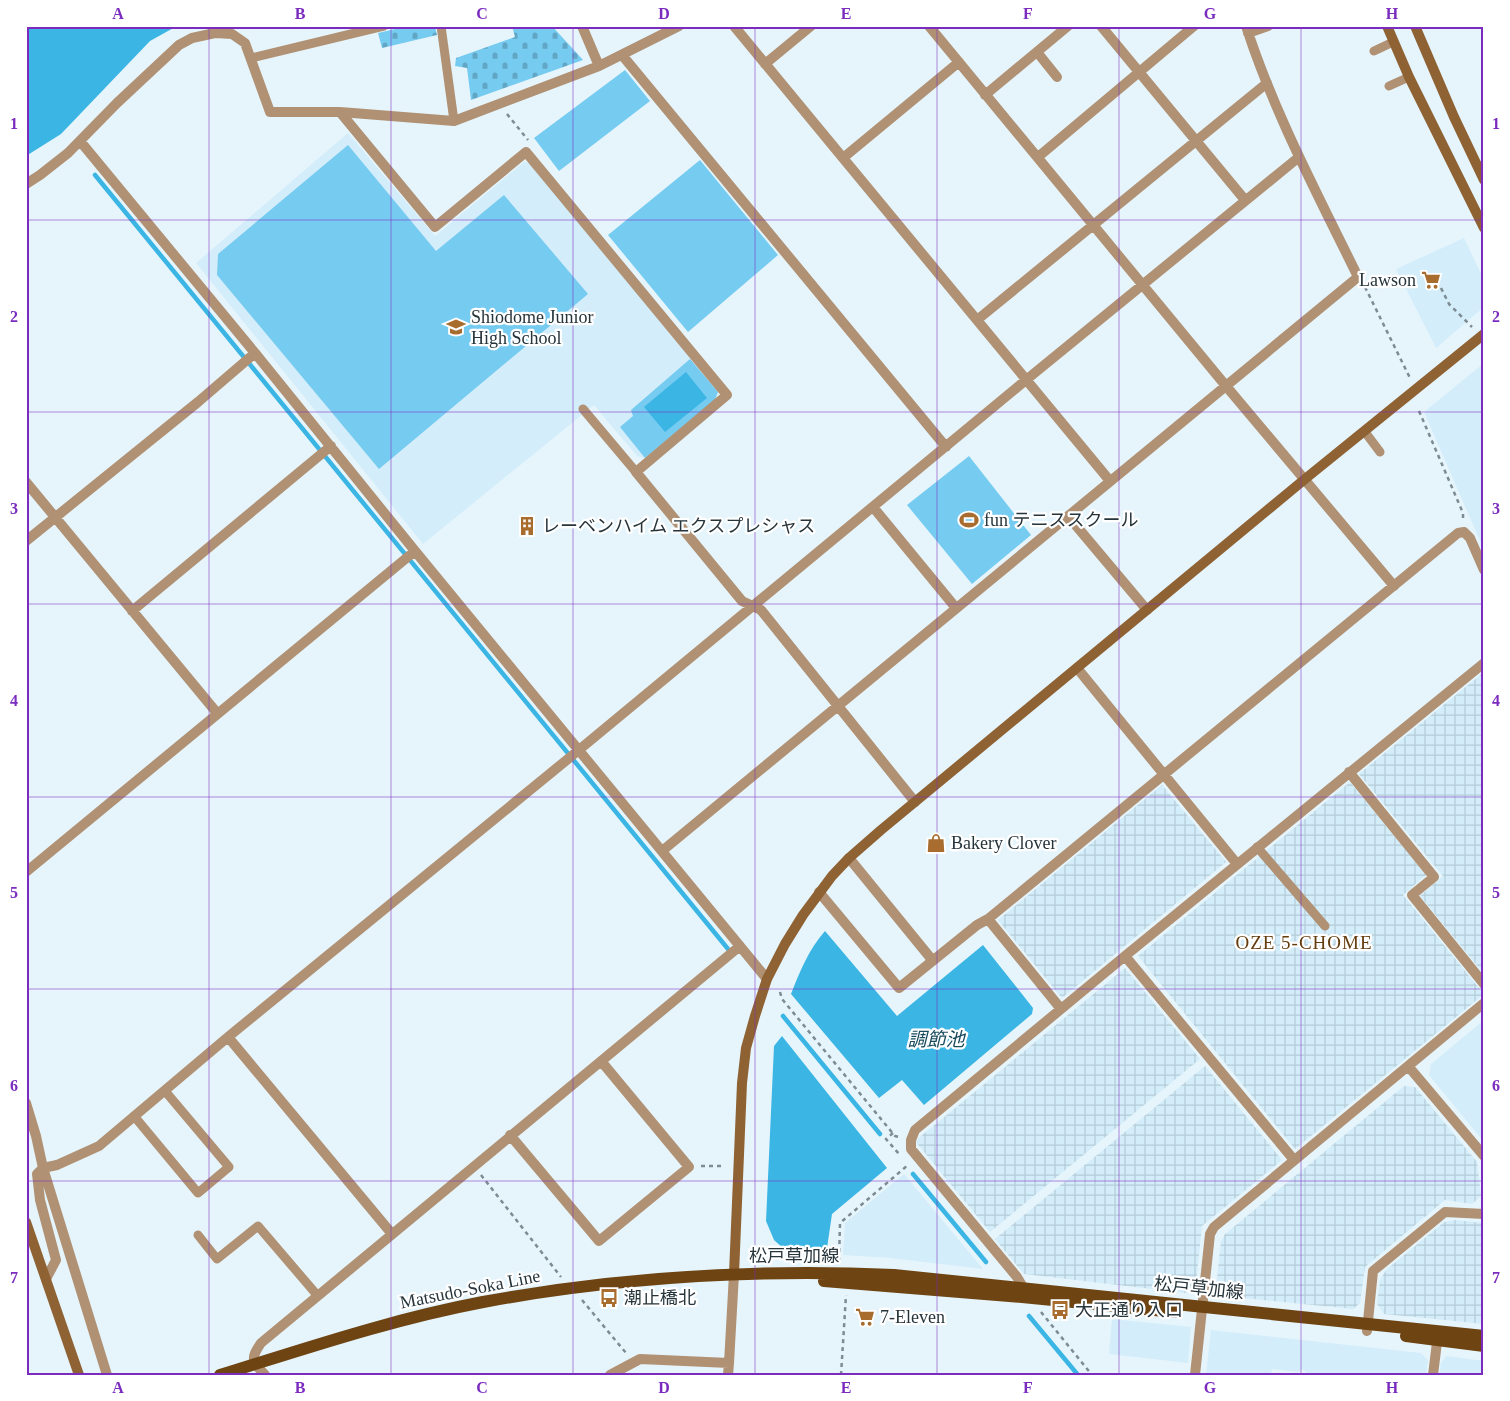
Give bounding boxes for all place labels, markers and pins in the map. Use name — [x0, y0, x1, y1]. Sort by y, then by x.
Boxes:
supermarket icon: Lawson — [1420, 269, 1442, 291]
place label: Lawson — [1359, 270, 1416, 290]
place label: Shiodome Junior High School — [471, 307, 594, 348]
school or university icon: Shiodome Junior High School — [445, 316, 467, 338]
sports icon: fun テニススクール — [958, 509, 980, 531]
place label: fun テニススクール — [984, 510, 1139, 530]
building icon: レーベンハイム エクスプレシャス — [516, 515, 538, 537]
place label: レーベンハイム エクスプレシャス — [542, 516, 815, 536]
shop icon: Bakery Clover — [925, 832, 947, 854]
place label: Bakery Clover — [951, 833, 1056, 853]
bus stop icon: 潮止橋北 — [598, 1287, 620, 1309]
place label: 潮止橋北 — [624, 1288, 696, 1308]
bus stop icon: 大正通り入口 — [1049, 1299, 1071, 1321]
place label: 大正通り入口 — [1075, 1300, 1183, 1320]
supermarket icon: 7-Eleven — [854, 1306, 876, 1328]
place label: 7-Eleven — [880, 1307, 945, 1327]

